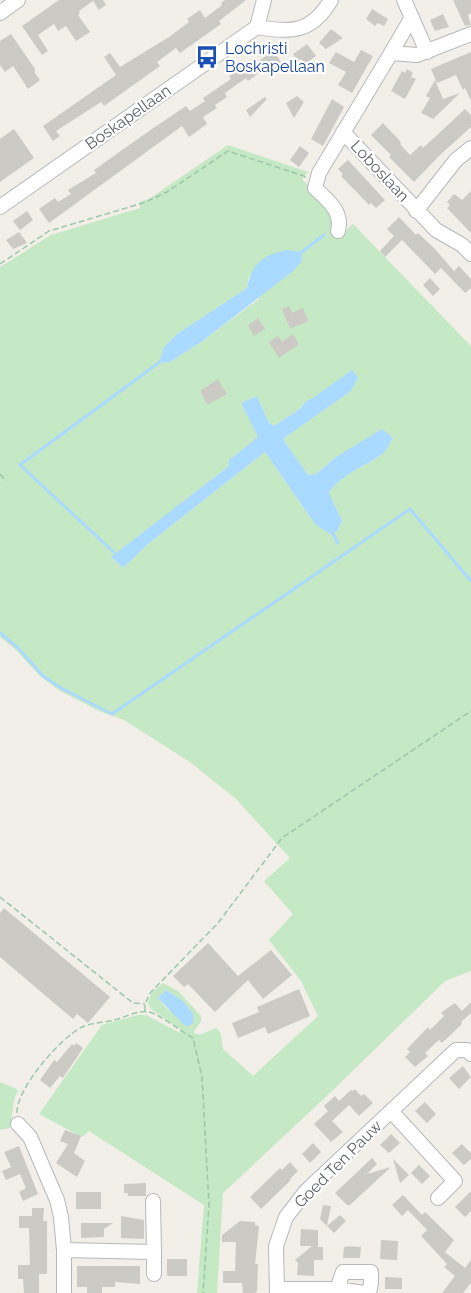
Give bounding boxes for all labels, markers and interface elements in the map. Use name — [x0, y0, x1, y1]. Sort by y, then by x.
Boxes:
place label: Lochristi Boskapellaan — [225, 39, 325, 76]
bus stop icon: Lochristi Boskapellaan — [194, 44, 220, 70]
street label: Boskapellaan — [82, 81, 174, 153]
street label: Loboslaan — [347, 136, 413, 206]
street label: Goed Ten Pauw — [290, 1116, 386, 1212]

